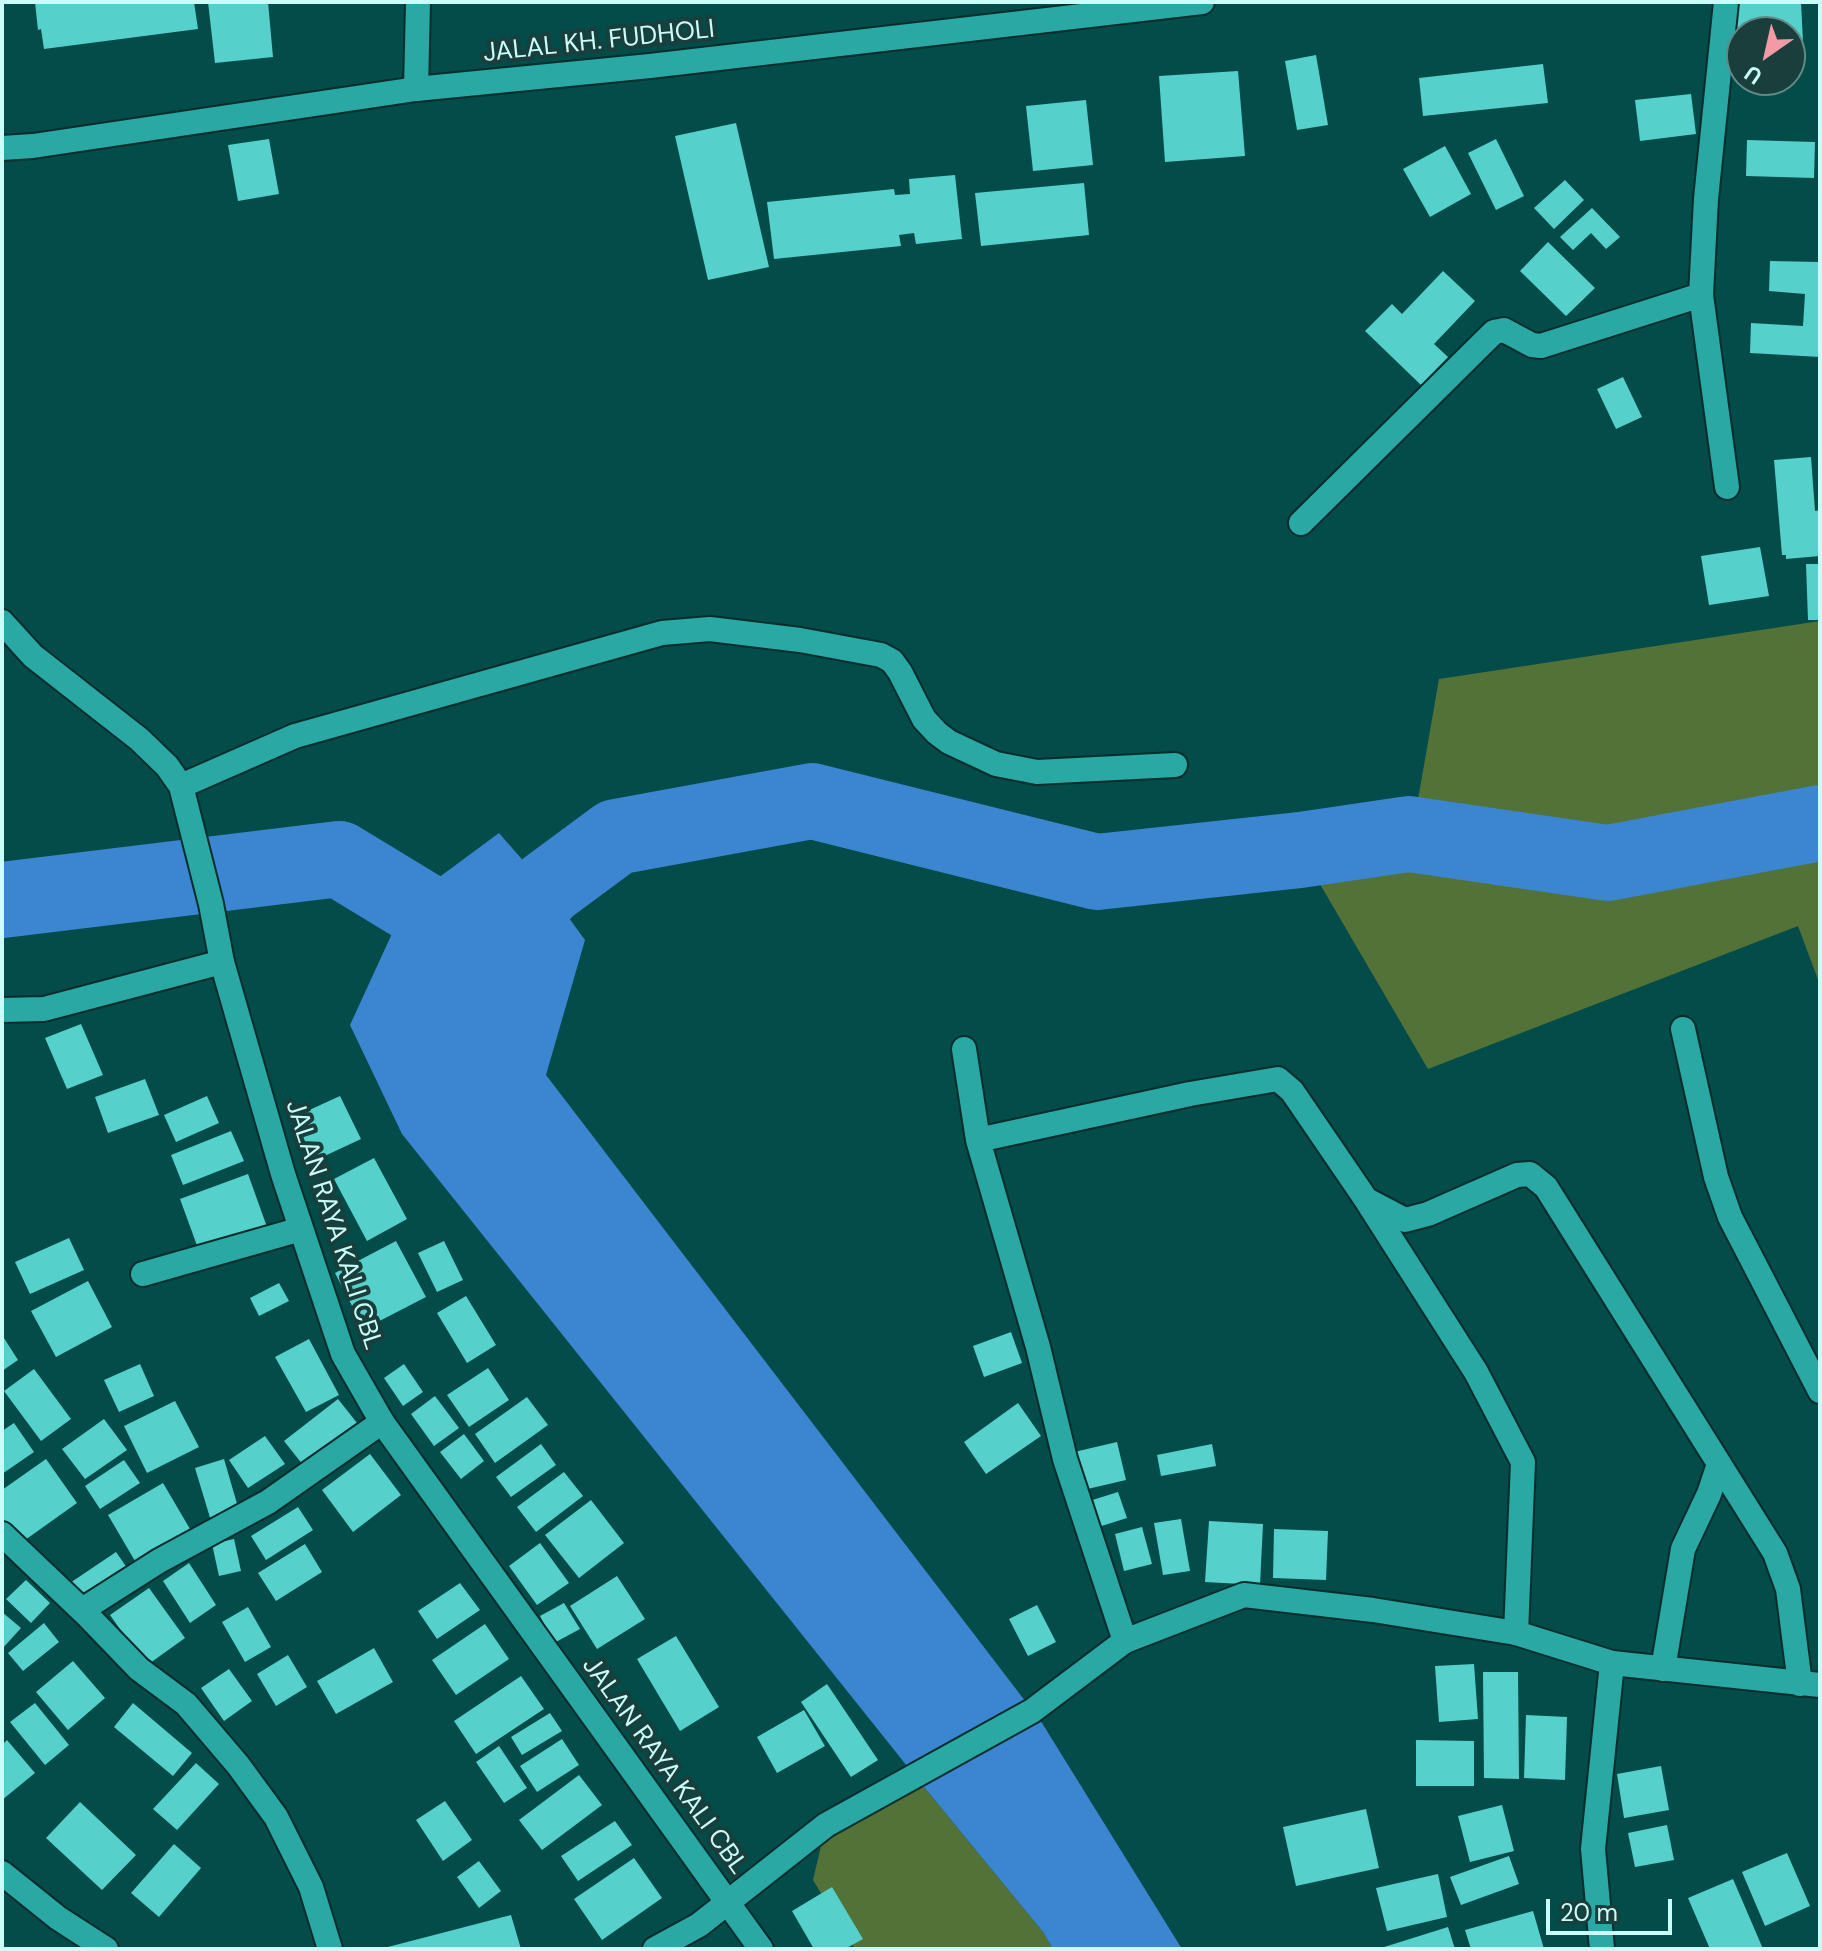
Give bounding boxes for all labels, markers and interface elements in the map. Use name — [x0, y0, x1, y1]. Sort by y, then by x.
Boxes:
street label: JALAL KH. FUDHOLI — [482, 14, 716, 70]
north arrow — [1726, 16, 1806, 96]
text: U — [1739, 58, 1768, 91]
street label: JALAN RAYA KALI CBL — [278, 1096, 388, 1354]
street label: JALAN RAYA KALI CBL — [575, 1651, 753, 1881]
scale bar — [1550, 1883, 1676, 1933]
text: 20 m — [1560, 1897, 1618, 1928]

